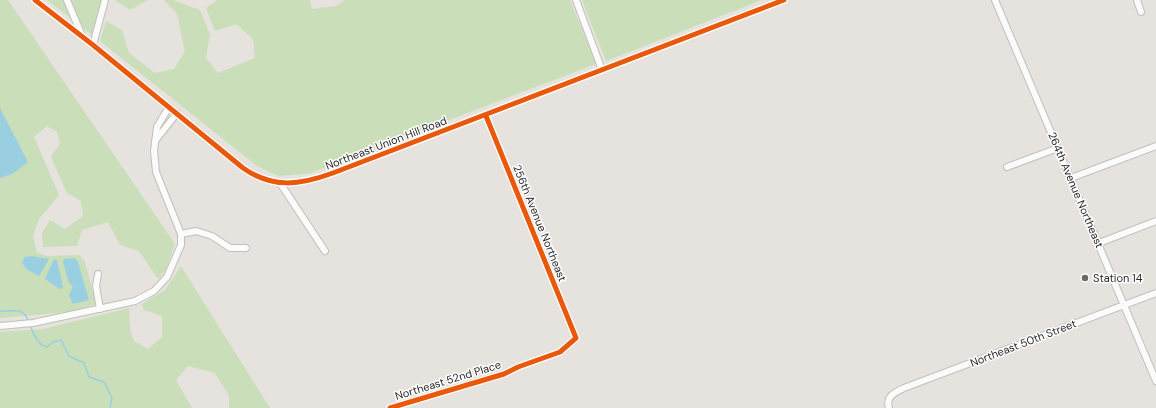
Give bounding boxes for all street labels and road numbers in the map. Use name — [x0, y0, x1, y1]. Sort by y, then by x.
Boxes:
street label: Northeast Union Hill Road — [323, 113, 449, 173]
street label: 264th Avenue Northeast — [1045, 130, 1107, 250]
street label: 256th Avenue Northeast — [510, 163, 570, 283]
street label: Northeast 50th Street — [968, 316, 1078, 370]
street label: Northeast 52nd Place — [393, 357, 503, 403]

